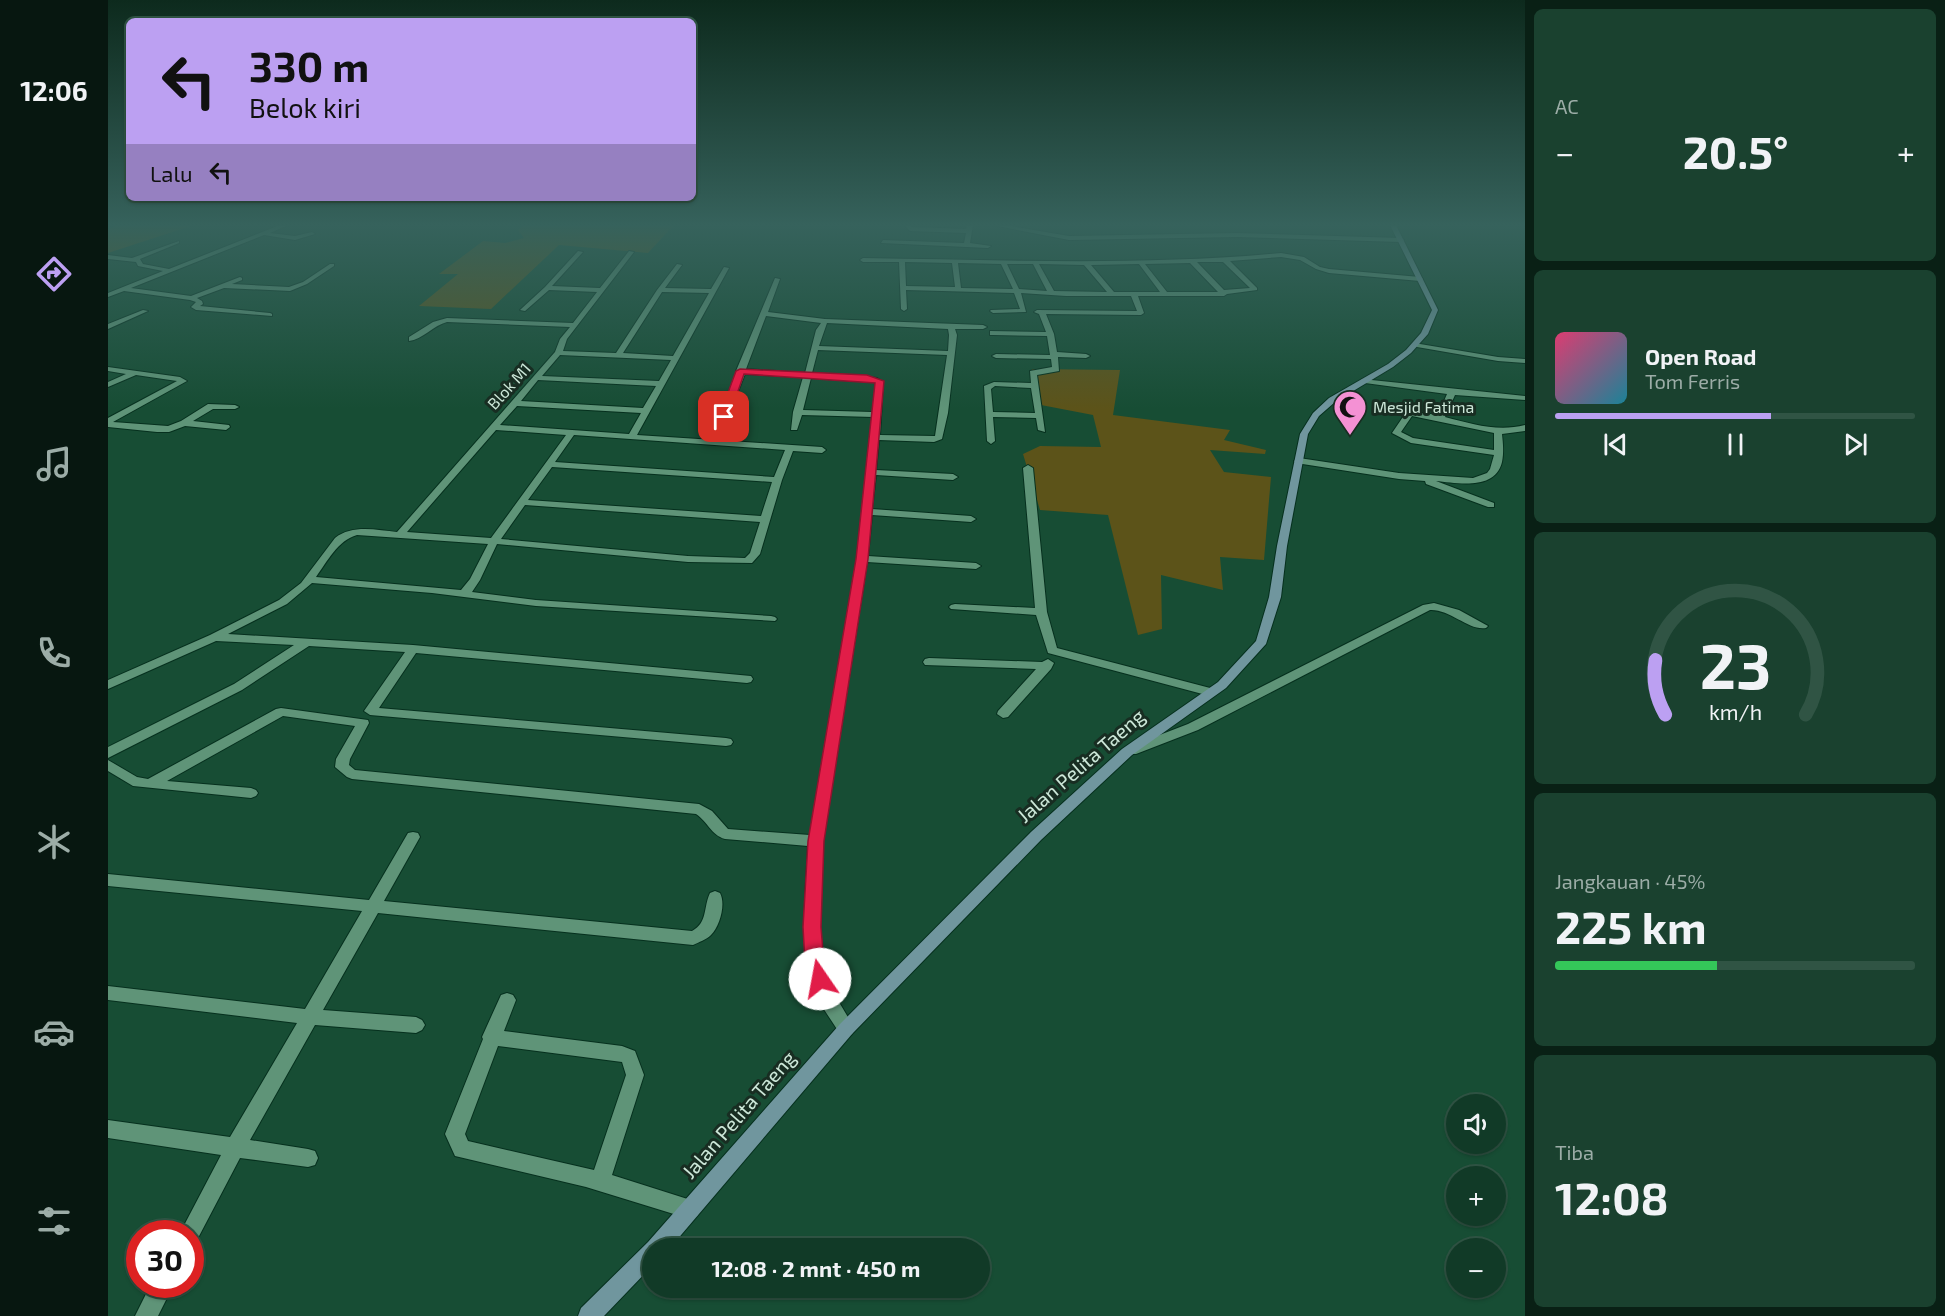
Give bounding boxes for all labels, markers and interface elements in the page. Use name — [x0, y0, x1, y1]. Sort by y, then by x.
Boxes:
text: 330 m — [249, 40, 369, 90]
icon: left — [150, 42, 228, 120]
text: 12:06 — [20, 74, 88, 106]
text: Belok kiri — [249, 91, 361, 123]
text: AC — [1555, 94, 1579, 118]
text: 20.5° — [1683, 124, 1788, 178]
text: − — [1555, 132, 1574, 172]
text: + — [1897, 132, 1915, 172]
icon: left — [204, 156, 237, 189]
text: Lalu — [150, 160, 192, 186]
icon: directions — [33, 253, 75, 295]
text: Open Road — [1645, 343, 1757, 369]
street label: Blok M1 — [483, 359, 534, 413]
text: Tom Ferris — [1645, 369, 1740, 393]
mosque icon: Mesjid Fatima — [1332, 389, 1368, 436]
pin — [698, 391, 749, 442]
place label: Mesjid Fatima — [1373, 397, 1474, 417]
icon: arrive — [707, 400, 740, 433]
icon: previous — [1599, 428, 1632, 461]
icon: pause — [1719, 428, 1752, 461]
icon: next — [1839, 428, 1872, 461]
icon: music — [33, 443, 75, 485]
text: 23 — [1699, 627, 1771, 702]
icon: phone — [33, 632, 75, 674]
text: km/h — [1708, 699, 1762, 724]
street label: Jalan Pelita Taeng — [1012, 703, 1149, 827]
icon: climate — [33, 821, 75, 863]
text: Jangkauan · 45% — [1555, 869, 1705, 893]
text: 225 km — [1555, 899, 1707, 953]
position arrow — [788, 947, 852, 1011]
icon: car — [33, 1011, 75, 1053]
street label: Jalan Pelita Taeng — [676, 1046, 800, 1183]
map controls — [1446, 1094, 1506, 1298]
button: sound — [1446, 1094, 1506, 1154]
text: Tiba — [1555, 1140, 1594, 1164]
button: + — [1446, 1166, 1506, 1226]
text: 12:08 — [1555, 1170, 1669, 1224]
icon: filters — [33, 1200, 75, 1242]
speed limit sign: 30 — [126, 1220, 204, 1298]
button: − — [1446, 1238, 1506, 1298]
text: 12:08 · 2 mnt · 450 m — [712, 1255, 920, 1281]

